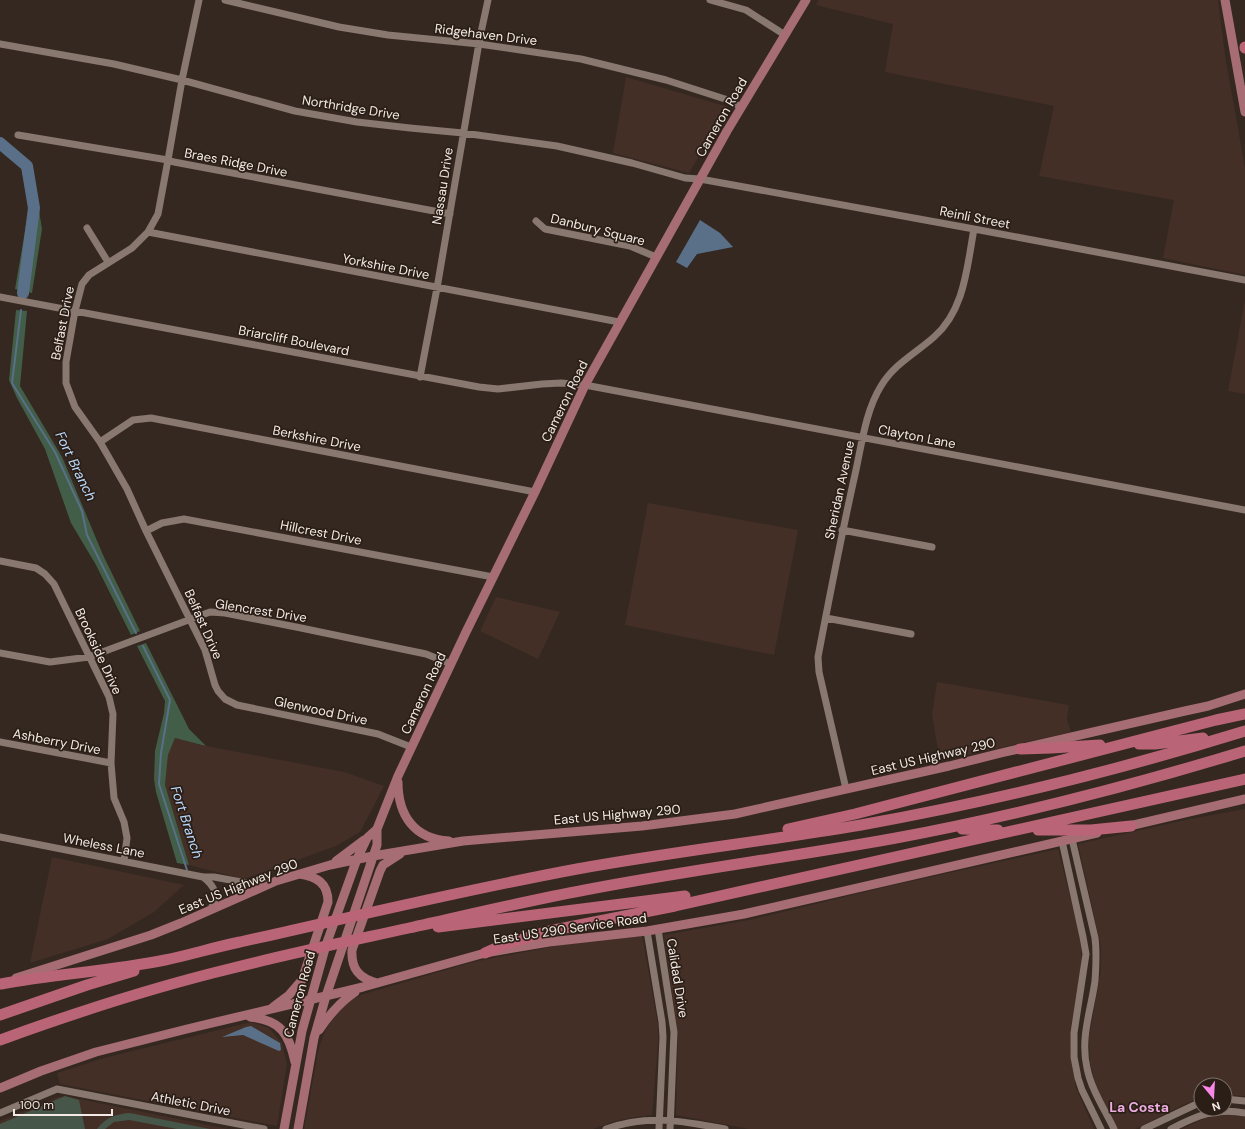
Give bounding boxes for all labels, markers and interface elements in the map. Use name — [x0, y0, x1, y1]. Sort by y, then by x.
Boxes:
street label: Ridgehaven Drive — [434, 20, 538, 49]
street label: Cameron Road — [692, 75, 751, 160]
street label: Northridge Drive — [301, 91, 401, 124]
street label: Braes Ridge Drive — [183, 144, 289, 181]
street label: Nassau Drive — [428, 146, 457, 226]
street label: Reinli Street — [938, 202, 1012, 233]
street label: Danbury Square — [549, 210, 647, 249]
street label: Yorkshire Drive — [341, 250, 431, 283]
street label: Belfast Drive — [47, 285, 78, 361]
street label: Briarcliff Boulevard — [237, 321, 351, 360]
street label: Cameron Road — [537, 358, 592, 445]
street label: Clayton Lane — [877, 421, 957, 452]
street label: Berkshire Drive — [271, 422, 362, 455]
water label: Fort Branch — [51, 428, 101, 504]
street label: Sheridan Avenue — [821, 439, 858, 541]
street label: Hillcrest Drive — [279, 516, 363, 549]
street label: Belfast Drive — [181, 587, 227, 662]
street label: Glencrest Drive — [214, 595, 308, 626]
street label: Brookside Drive — [71, 605, 126, 697]
street label: Cameron Road — [397, 649, 450, 737]
street label: Glenwood Drive — [273, 692, 369, 729]
street label: Ashberry Drive — [11, 725, 102, 758]
street label: East US Highway 290 — [869, 734, 997, 779]
water label: Fort Branch — [167, 783, 207, 861]
street label: East US Highway 290 — [553, 800, 681, 829]
street label: Wheless Lane — [62, 829, 146, 862]
street label: East US Highway 290 — [176, 855, 300, 918]
street label: East US 290 Service Road — [492, 909, 648, 948]
street label: Calidad Drive — [663, 937, 692, 1019]
street label: Cameron Road — [280, 949, 319, 1039]
north arrow — [1193, 1077, 1233, 1117]
street label: Athletic Drive — [150, 1087, 232, 1120]
scale bar — [14, 1091, 112, 1117]
text: 100 m — [20, 1097, 54, 1113]
district label: La Costa — [1109, 1098, 1169, 1116]
text: N — [1210, 1099, 1222, 1114]

